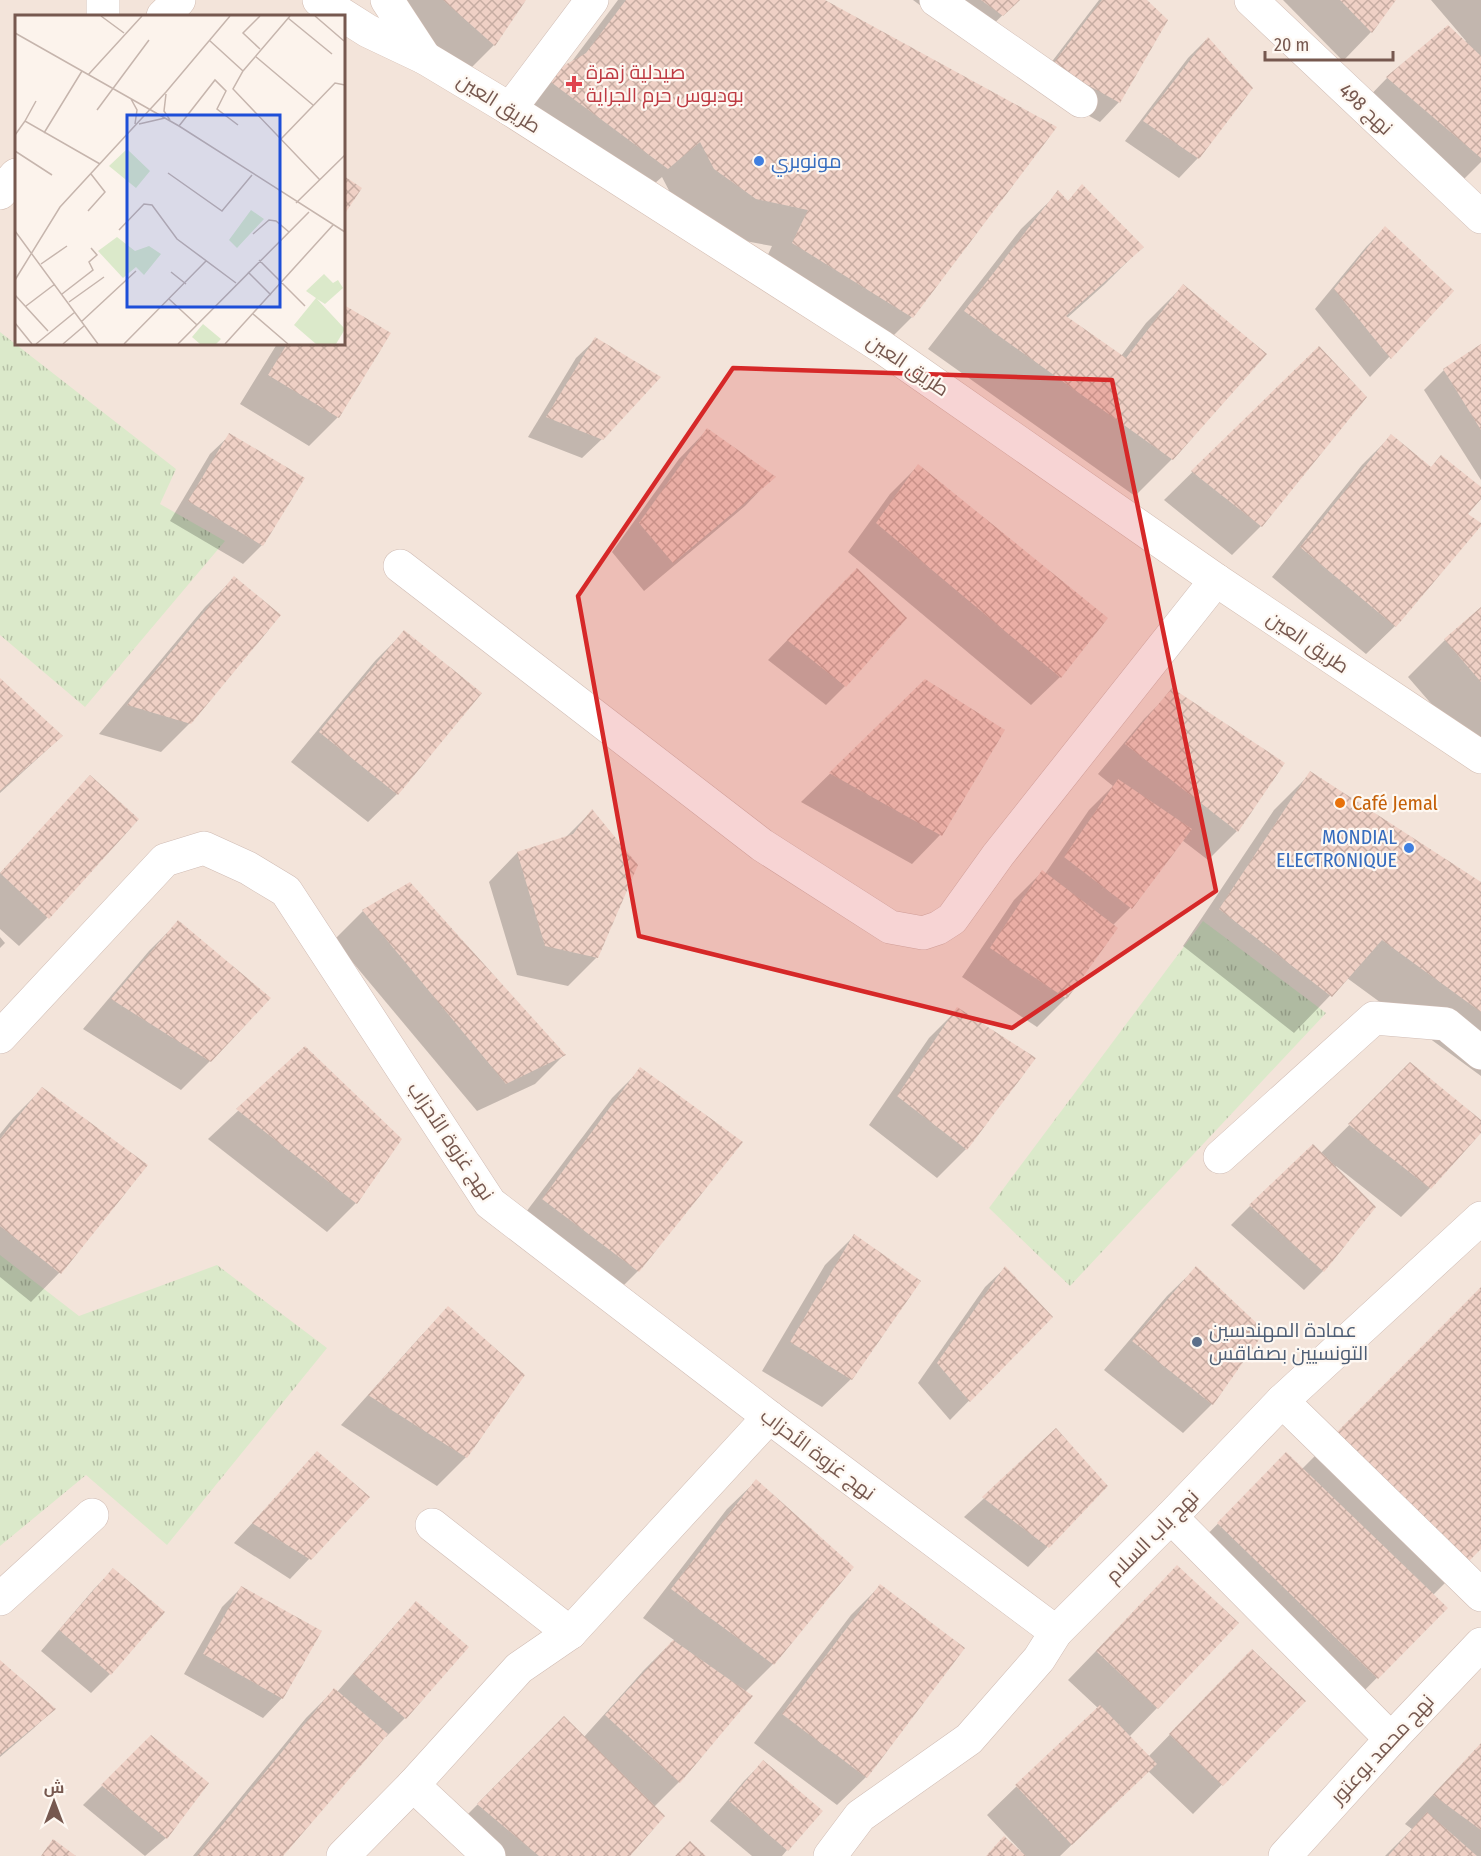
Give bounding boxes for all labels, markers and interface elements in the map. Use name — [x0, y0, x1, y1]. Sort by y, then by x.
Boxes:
inset map — [15, 15, 345, 345]
scale bar — [1265, 24, 1392, 62]
text: 20 m — [1274, 34, 1309, 56]
place label: صيدلية زهرة بودبوس حرم الجراية — [586, 60, 744, 109]
street label: طريق العين — [452, 68, 545, 139]
marker: صيدلية زهرة بودبوس حرم الجراية — [567, 77, 581, 91]
street label: نهج 498 — [1333, 78, 1398, 141]
place label: مونوبري — [771, 149, 842, 177]
marker: مونوبري — [752, 154, 766, 168]
street label: طريق العين — [862, 329, 954, 402]
street label: طريق العين — [1262, 606, 1354, 679]
place label: Café Jemal — [1352, 791, 1438, 815]
marker: Café Jemal — [1333, 796, 1347, 810]
place label: MONDIAL ELECTRONIQUE — [1276, 825, 1397, 872]
marker: MONDIAL ELECTRONIQUE — [1402, 841, 1416, 855]
street label: نهج غزوة الأحزاب — [401, 1077, 499, 1206]
place label: عمادة المهندسين التونسيين بصفاقس — [1209, 1318, 1368, 1366]
marker: عمادة المهندسين التونسيين بصفاقس — [1190, 1335, 1204, 1349]
street label: نهج غزوة الأحزاب — [755, 1403, 880, 1507]
street label: نهج باب السلام — [1101, 1485, 1205, 1589]
street label: نهج محمد بوعتور — [1324, 1689, 1440, 1811]
north arrow — [24, 1772, 84, 1832]
text: ش — [44, 1778, 64, 1797]

